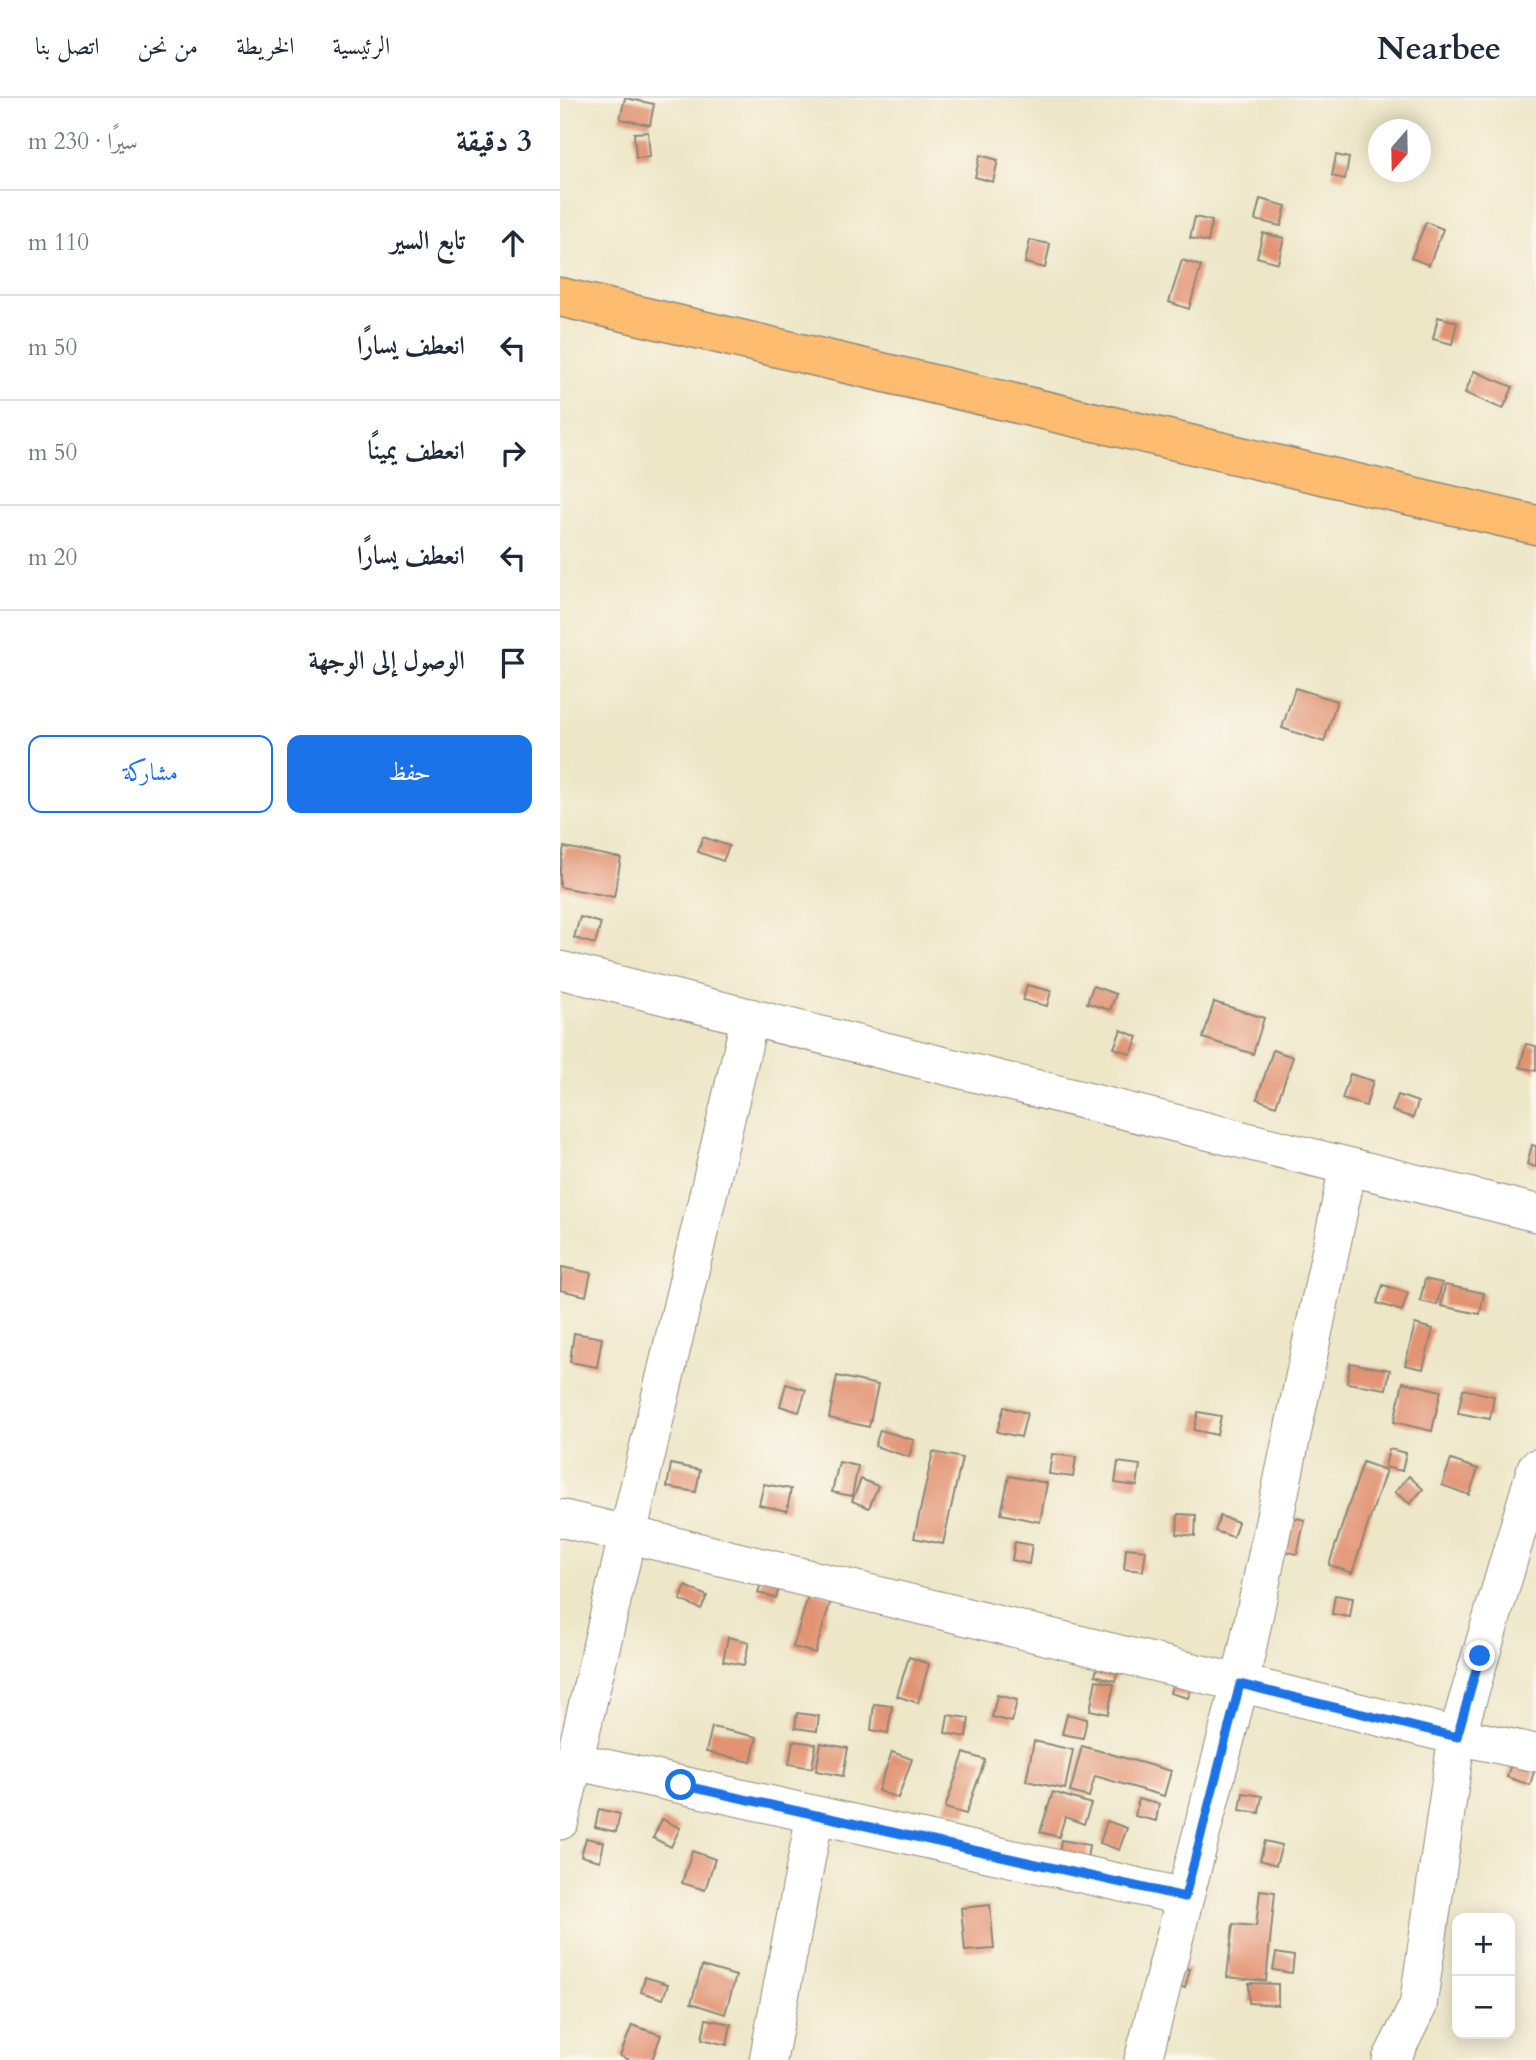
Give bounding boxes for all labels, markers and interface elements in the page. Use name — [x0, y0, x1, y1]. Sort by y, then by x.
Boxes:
text: Nearbee — [1377, 26, 1501, 71]
text: اتصل بنا — [35, 30, 99, 63]
text: من نحن — [137, 30, 198, 63]
text: الخريطة — [236, 30, 295, 63]
text: الرئيسية — [333, 30, 390, 63]
north arrow — [1368, 119, 1431, 182]
text: 3 دقيقة — [456, 121, 532, 162]
text: سيرًا · 230 m — [28, 126, 138, 157]
text: تابع السير — [390, 223, 465, 258]
icon: ahead — [494, 224, 532, 262]
text: 110 m — [28, 227, 89, 258]
text: انعطف يسارًا — [357, 328, 465, 363]
icon: left — [494, 329, 532, 367]
text: 50 m — [28, 332, 77, 363]
text: انعطف يمينًا — [367, 433, 465, 468]
icon: right — [494, 434, 532, 472]
text: 50 m — [28, 437, 77, 468]
text: انعطف يسارًا — [357, 538, 465, 573]
icon: left — [494, 539, 532, 577]
text: 20 m — [28, 542, 77, 573]
text: الوصول إلى الوجهة — [309, 643, 465, 678]
icon: arrive — [494, 644, 532, 682]
button: مشاركة — [28, 735, 273, 813]
button: حفظ — [287, 735, 532, 813]
route end — [1464, 1640, 1495, 1671]
route start — [665, 1769, 696, 1800]
map controls — [1452, 1913, 1515, 2039]
button: + — [1452, 1913, 1515, 1976]
button: − — [1452, 1976, 1515, 2039]

